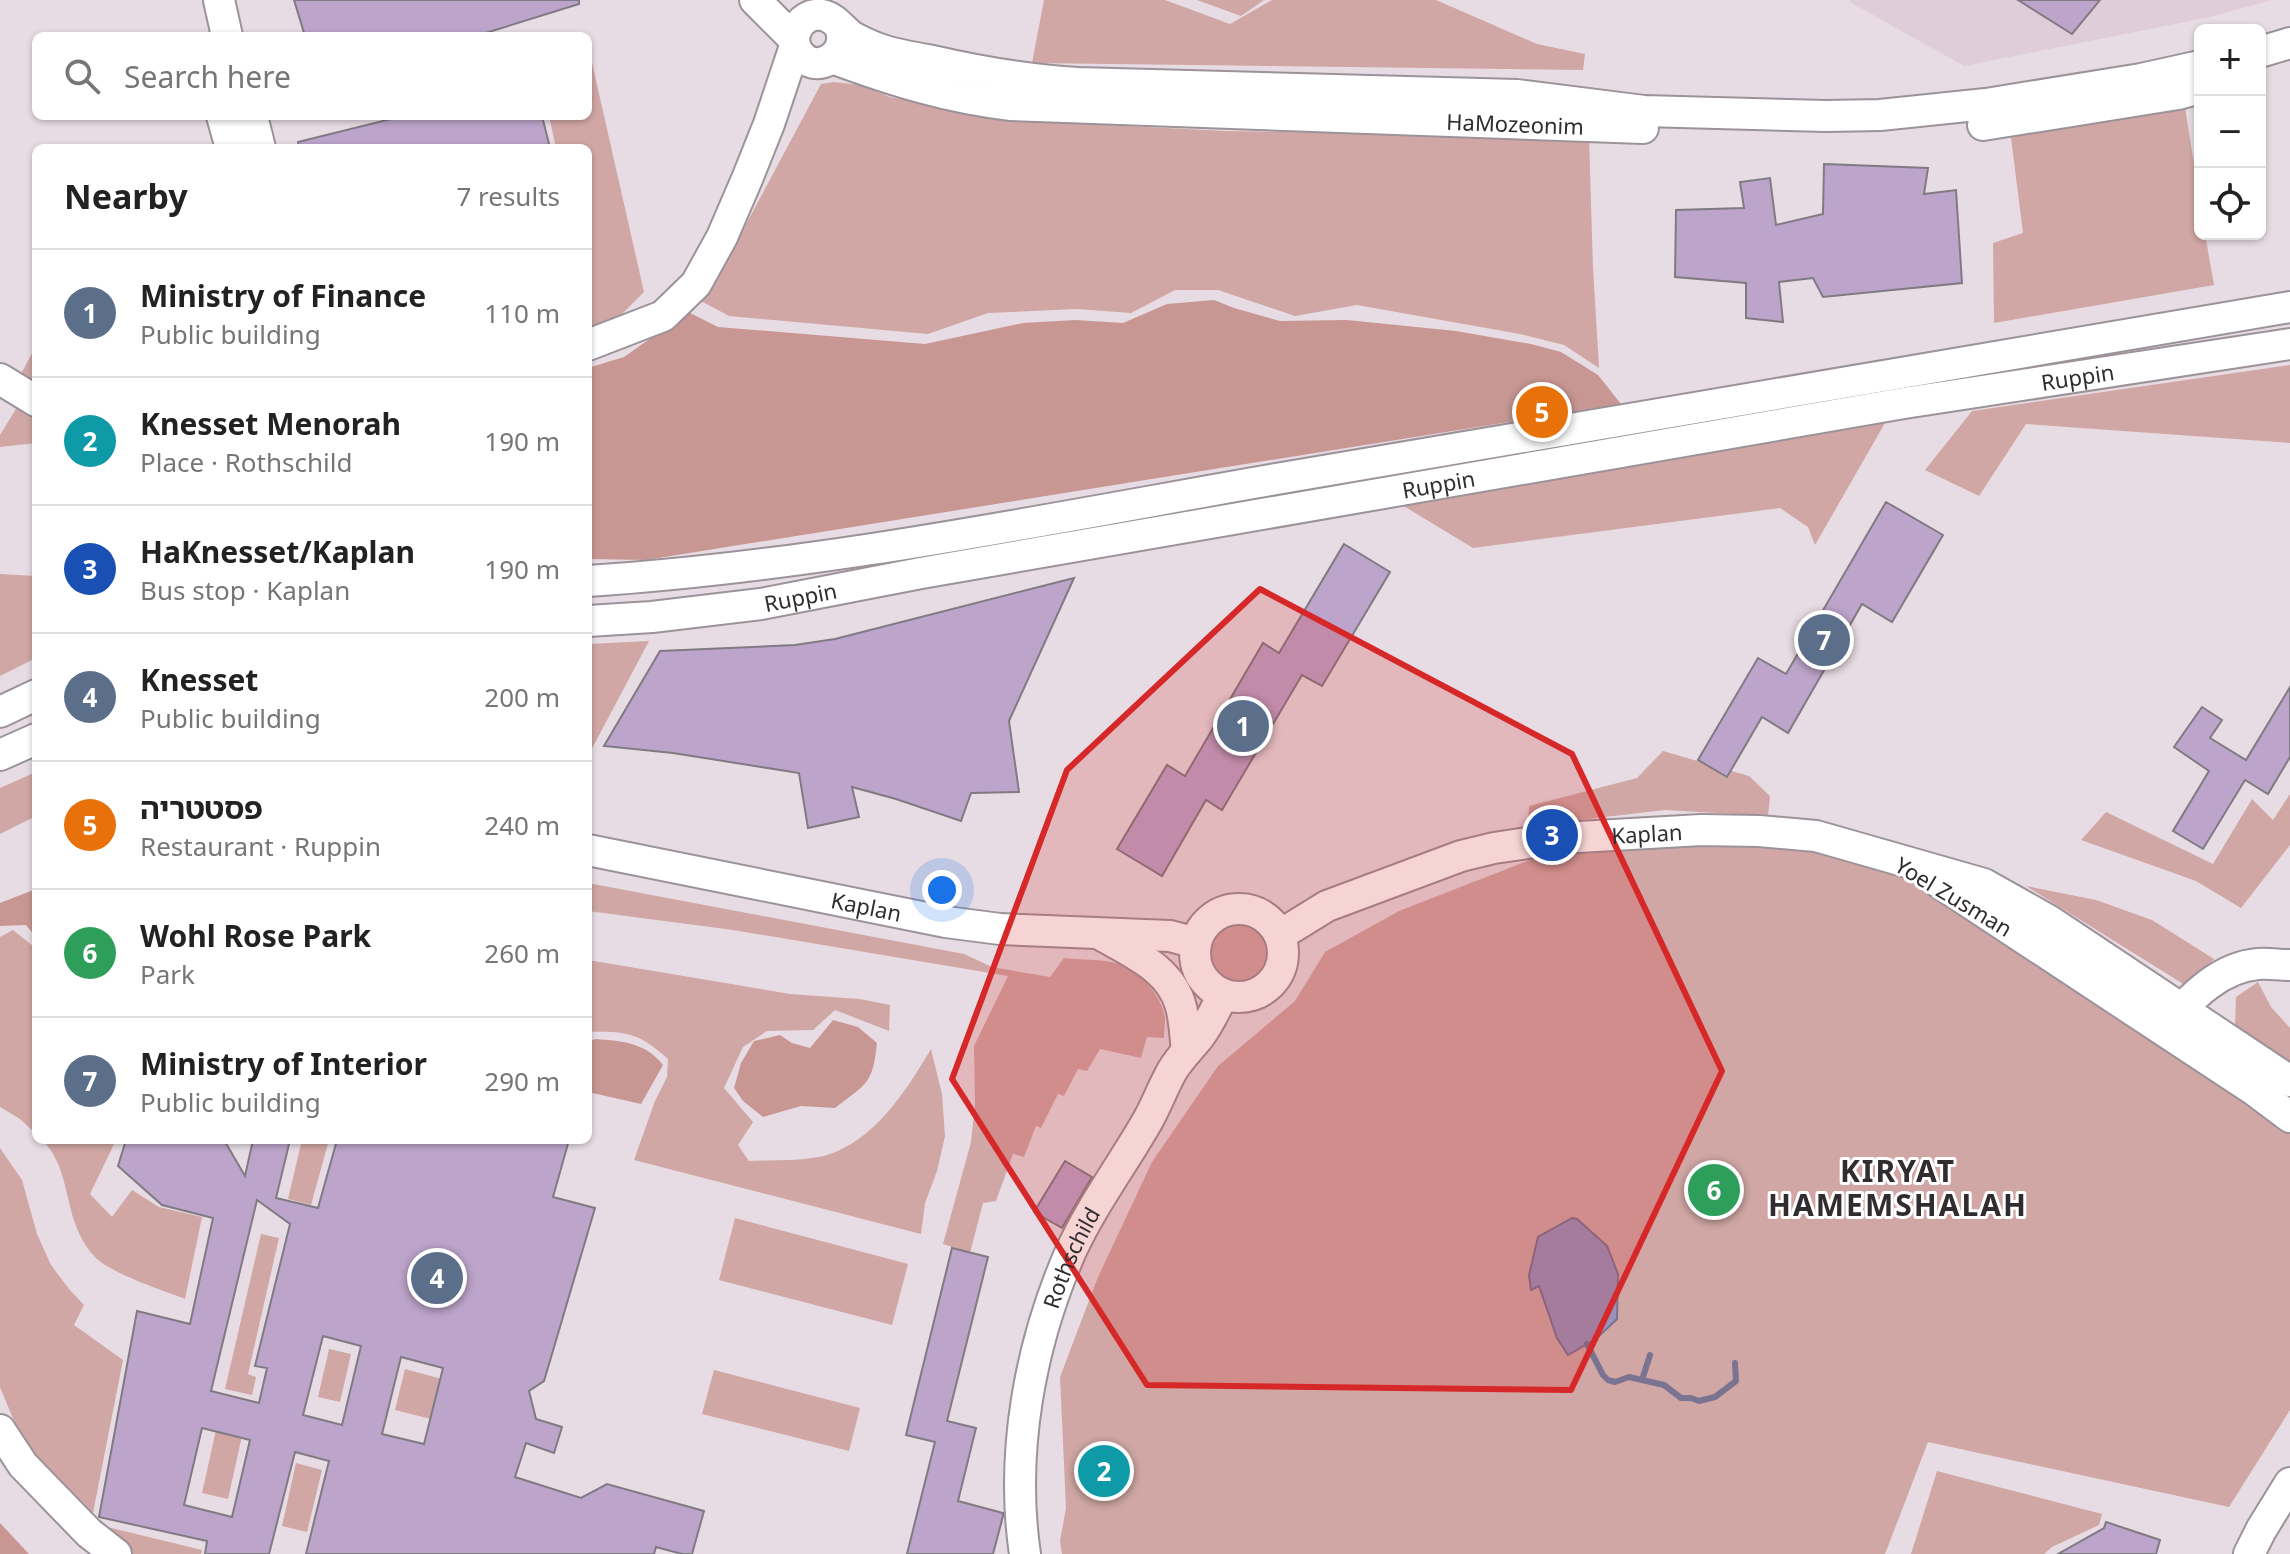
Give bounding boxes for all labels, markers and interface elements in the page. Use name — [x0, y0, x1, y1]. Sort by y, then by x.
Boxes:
map controls — [2194, 24, 2266, 240]
button: + — [2194, 24, 2266, 96]
search box — [32, 32, 592, 120]
icon: search — [60, 54, 104, 98]
text: Search here — [124, 56, 291, 97]
button: − — [2194, 96, 2266, 168]
street label: HaMozeonim — [1446, 106, 1584, 141]
button: locate — [2194, 168, 2266, 240]
text: Nearby — [64, 173, 188, 219]
text: 7 results — [456, 178, 560, 214]
text: Ministry of Finance — [140, 275, 426, 316]
text: 1 — [83, 295, 97, 331]
text: 110 m — [484, 295, 560, 331]
text: Public building — [140, 316, 321, 352]
street label: Ruppin — [2039, 356, 2116, 397]
pin: 5 — [1516, 382, 1568, 442]
text: Knesset Menorah — [140, 403, 401, 444]
text: 2 — [83, 423, 97, 459]
text: 190 m — [484, 423, 560, 459]
text: Place · Rothschild — [140, 444, 352, 480]
street label: Ruppin — [1400, 462, 1477, 505]
text: HaKnesset/Kaplan — [140, 531, 415, 572]
text: 3 — [83, 551, 97, 587]
text: 190 m — [484, 551, 560, 587]
text: Bus stop · Kaplan — [140, 572, 350, 608]
street label: Ruppin — [761, 575, 839, 618]
pin: 7 — [1798, 610, 1850, 670]
text: Knesset — [140, 659, 258, 700]
text: 4 — [83, 679, 97, 715]
text: 200 m — [484, 679, 560, 715]
pin: 1 — [1217, 696, 1269, 756]
text: Public building — [140, 700, 321, 736]
text: פסטטריה — [140, 787, 263, 828]
pin: 3 — [1526, 805, 1578, 865]
text: 5 — [83, 807, 97, 843]
text: 240 m — [484, 807, 560, 843]
street label: Kaplan — [1611, 816, 1683, 850]
text: Restaurant · Ruppin — [140, 828, 381, 864]
street label: Yoel Zusman — [1890, 849, 2018, 943]
your location — [922, 870, 962, 910]
street label: Kaplan — [829, 884, 904, 928]
text: Wohl Rose Park — [140, 915, 371, 956]
text: 6 — [83, 935, 97, 971]
text: 260 m — [484, 935, 560, 971]
text: Park — [140, 956, 195, 992]
text: Ministry of Interior — [140, 1043, 427, 1084]
text: 7 — [83, 1063, 97, 1099]
text: 290 m — [484, 1063, 560, 1099]
text: Public building — [140, 1084, 321, 1120]
district label: KIRYAT HAMEMSHALAH — [1768, 1150, 2028, 1225]
pin: 6 — [1688, 1160, 1740, 1220]
street label: Rothschild — [1035, 1201, 1106, 1312]
pin: 4 — [411, 1248, 463, 1308]
pin: 2 — [1078, 1441, 1130, 1501]

